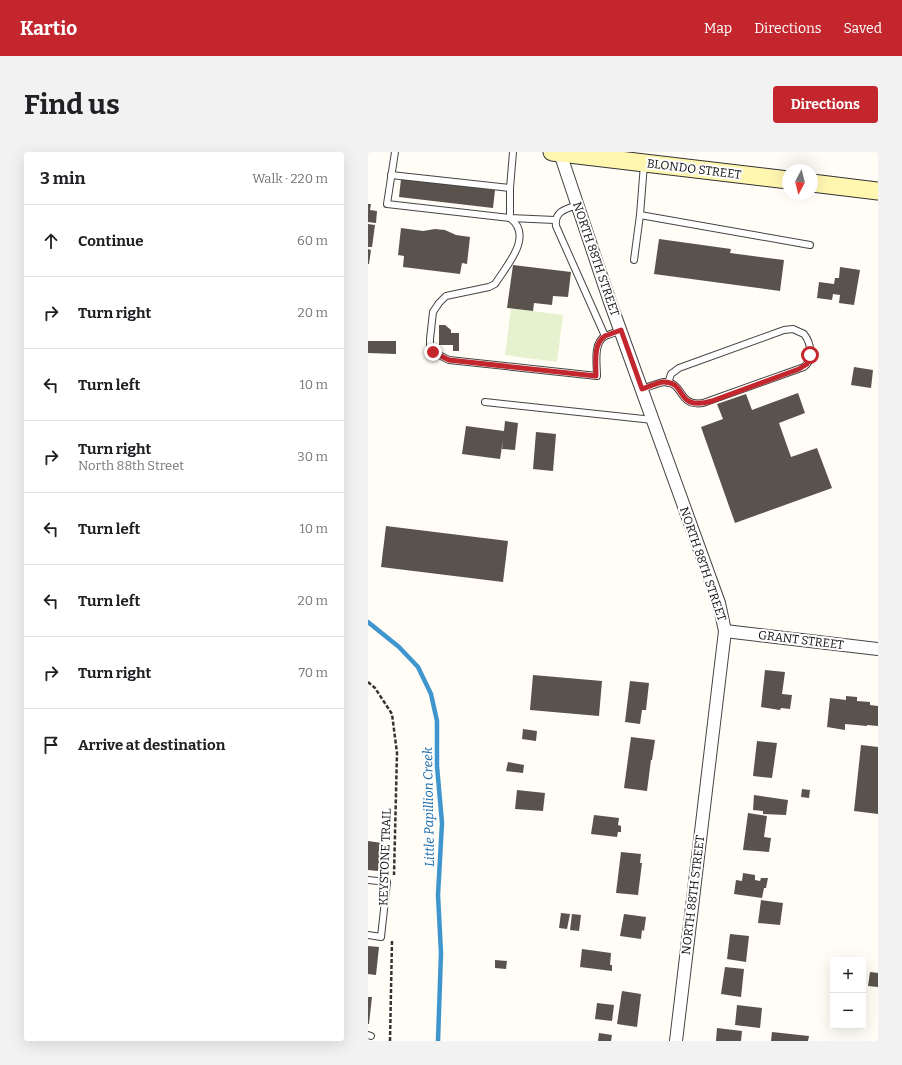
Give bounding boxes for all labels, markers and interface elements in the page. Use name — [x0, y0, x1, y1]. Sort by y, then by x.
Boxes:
text: Kartio — [20, 17, 77, 40]
text: Map — [704, 20, 732, 37]
text: Directions — [754, 20, 822, 37]
text: Saved — [844, 20, 882, 37]
button: Directions — [773, 86, 878, 123]
text: Find us — [24, 88, 120, 121]
street label: BLONDO STREET — [646, 156, 742, 182]
north arrow — [782, 164, 818, 200]
text: 3 min — [40, 168, 85, 189]
text: Walk · 220 m — [252, 171, 328, 186]
street label: NORTH 88TH STREET — [570, 200, 622, 318]
icon: ahead — [40, 230, 62, 252]
text: Continue — [78, 232, 144, 250]
text: 60 m — [297, 233, 328, 248]
icon: right — [40, 302, 62, 324]
text: Turn right — [78, 304, 151, 322]
text: 20 m — [298, 305, 328, 320]
route end — [424, 343, 442, 361]
route start — [801, 346, 819, 364]
icon: left — [40, 374, 62, 396]
text: Turn left — [78, 376, 140, 394]
text: 10 m — [299, 377, 328, 392]
text: Turn right — [78, 440, 151, 458]
icon: right — [40, 446, 62, 468]
text: 30 m — [297, 449, 328, 464]
text: North 88th Street — [78, 458, 184, 473]
street label: NORTH 88TH STREET — [677, 505, 729, 623]
icon: left — [40, 518, 62, 540]
text: Turn left — [78, 520, 140, 538]
text: 10 m — [299, 521, 328, 536]
icon: left — [40, 590, 62, 612]
text: Turn left — [78, 592, 140, 610]
text: 20 m — [298, 593, 328, 608]
street label: GRANT STREET — [757, 628, 845, 652]
icon: right — [40, 662, 62, 684]
text: Turn right — [78, 664, 151, 682]
text: 70 m — [298, 665, 328, 680]
icon: arrive — [40, 734, 62, 756]
text: Arrive at destination — [78, 736, 225, 754]
water label: Little Papillion Creek — [420, 746, 437, 867]
street label: KEYSTONE TRAIL — [376, 808, 394, 906]
street label: NORTH 88TH STREET — [679, 834, 707, 956]
map controls — [830, 957, 866, 1029]
button: + — [830, 957, 866, 993]
button: − — [830, 993, 866, 1029]

